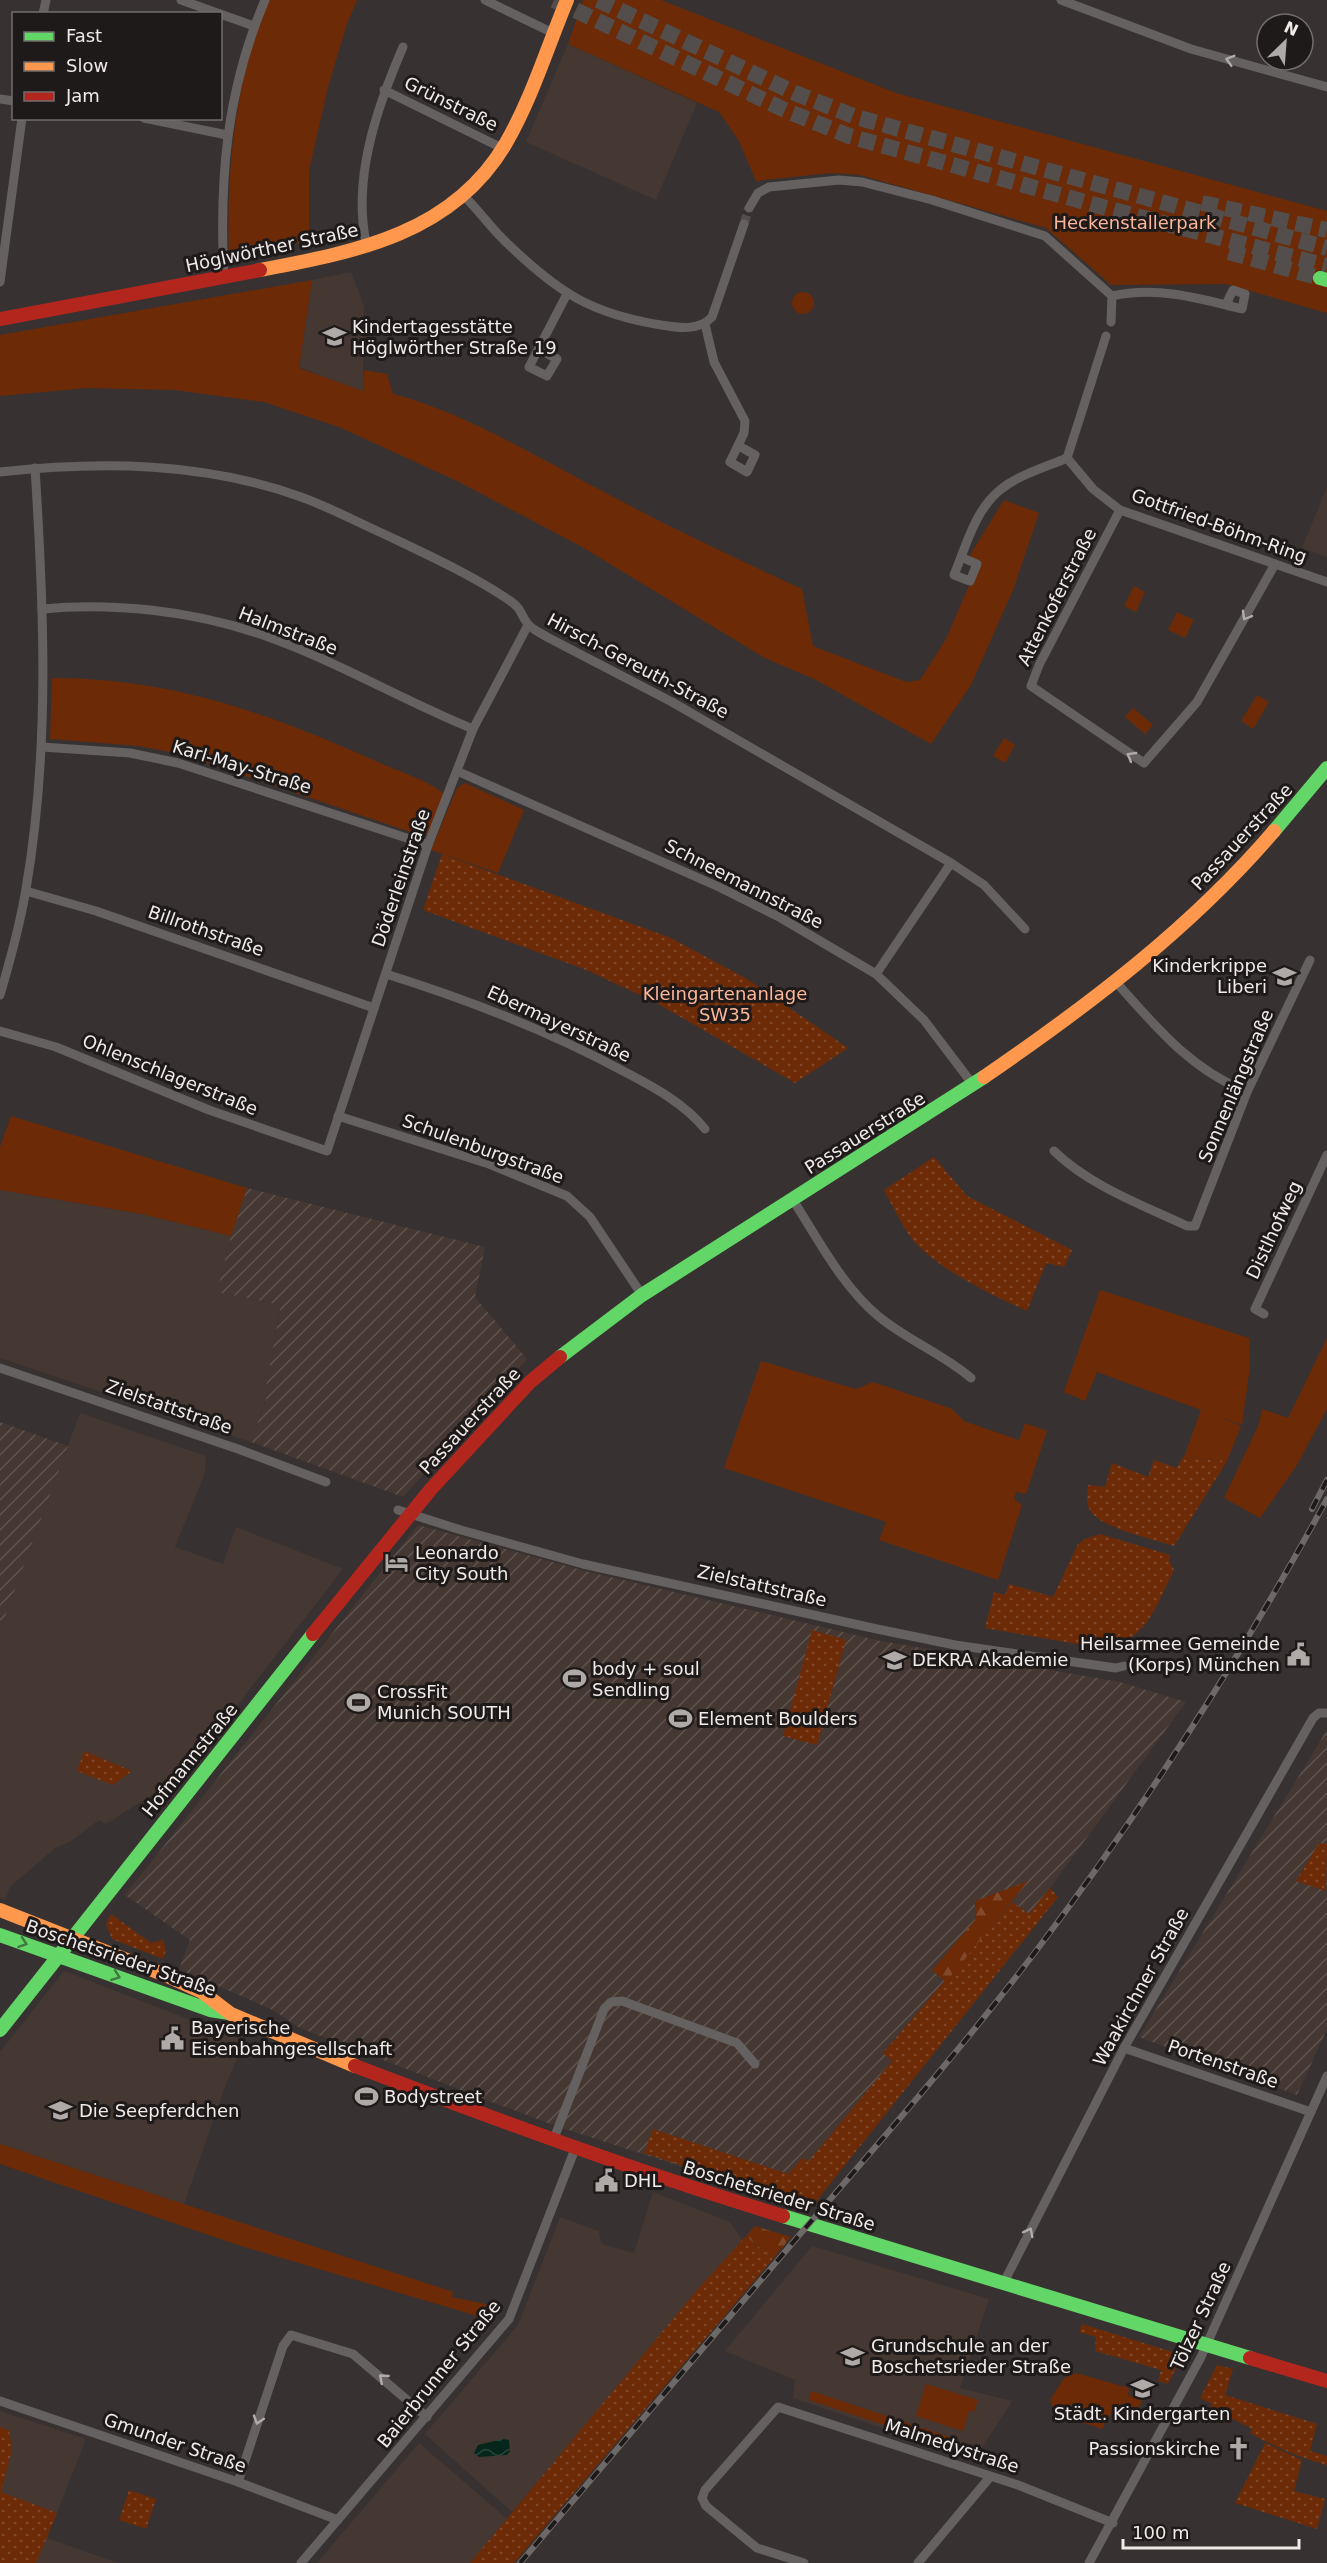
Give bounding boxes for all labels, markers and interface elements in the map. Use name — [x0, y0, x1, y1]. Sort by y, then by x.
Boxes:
legend — [12, 12, 222, 120]
north arrow — [1255, 12, 1315, 72]
text: N — [1281, 17, 1301, 40]
text: Fast — [66, 25, 102, 46]
text: Slow — [66, 55, 108, 76]
one-way arrow — [1225, 55, 1236, 67]
street label: Grünstraße — [401, 72, 501, 135]
text: Jam — [65, 85, 100, 106]
park label: Heckenstallerpark — [1054, 212, 1217, 233]
street label: Höglwörther Straße — [184, 219, 360, 276]
place label: Kindertagesstätte Höglwörther Straße 19 — [352, 316, 557, 358]
school or university icon: Kindertagesstätte Höglwörther Straße 19 — [321, 324, 347, 350]
street label: Gottfried-Böhm-Ring — [1129, 484, 1310, 567]
street label: Attenkoferstraße — [1013, 525, 1100, 669]
street label: Halmstraße — [236, 602, 341, 659]
street label: Hirsch-Gereuth-Straße — [544, 609, 733, 722]
one-way arrow — [1242, 610, 1254, 620]
street label: Karl-May-Straße — [170, 735, 314, 798]
one-way arrow — [1127, 751, 1137, 763]
street label: Passauerstraße — [1187, 779, 1296, 894]
street label: Döderleinstraße — [367, 806, 434, 950]
street label: Schneemannstraße — [662, 834, 827, 933]
street label: Billrothstraße — [145, 901, 267, 960]
place label: Kinderkrippe Liberi — [1152, 955, 1267, 997]
school or university icon: Kinderkrippe Liberi — [1272, 963, 1298, 989]
street label: Ebermayerstraße — [484, 981, 634, 1066]
park label: Kleingartenanlage SW35 — [643, 983, 807, 1025]
street label: Sonnenlängstraße — [1194, 1006, 1277, 1165]
street label: Ohlenschlagerstraße — [80, 1030, 261, 1119]
street label: Passauerstraße — [801, 1087, 929, 1178]
street label: Schulenburgstraße — [400, 1110, 567, 1188]
street label: Distlhofweg — [1242, 1177, 1305, 1282]
street label: Passauerstraße — [415, 1363, 524, 1478]
street label: Zielstattstraße — [103, 1375, 235, 1438]
place label: Leonardo City South — [415, 1542, 508, 1584]
hotel icon: Leonardo City South — [384, 1550, 410, 1576]
street label: Zielstattstraße — [695, 1560, 829, 1611]
place label: Heilsarmee Gemeinde (Korps) München — [1080, 1633, 1280, 1675]
public building icon: Heilsarmee Gemeinde (Korps) München — [1285, 1641, 1311, 1667]
school or university icon: DEKRA Akademie — [881, 1647, 907, 1673]
place label: DEKRA Akademie — [912, 1649, 1068, 1670]
place label: body + soul Sendling — [592, 1658, 700, 1700]
sports icon: body + soul Sendling — [561, 1666, 587, 1692]
place label: CrossFit Munich SOUTH — [377, 1681, 511, 1723]
sports icon: CrossFit Munich SOUTH — [346, 1689, 372, 1715]
street label: Hofmannstraße — [138, 1699, 242, 1821]
sports icon: Element Boulders — [667, 1706, 693, 1732]
place label: Element Boulders — [698, 1708, 857, 1729]
street label: Waakirchner Straße — [1088, 1904, 1193, 2069]
street label: Boschetsrieder Straße — [23, 1915, 219, 2000]
one-way arrow — [18, 1936, 28, 1949]
one-way arrow — [110, 1969, 120, 1982]
place label: Bayerische Eisenbahngesellschaft — [191, 2017, 392, 2059]
public building icon: Bayerische Eisenbahngesellschaft — [160, 2025, 186, 2051]
street label: Portenstraße — [1165, 2035, 1281, 2092]
sports icon: Bodystreet — [353, 2084, 379, 2110]
place label: Bodystreet — [384, 2086, 482, 2107]
school or university icon: Die Seepferdchen — [48, 2098, 74, 2124]
place label: Die Seepferdchen — [79, 2100, 239, 2121]
street label: Boschetsrieder Straße — [680, 2156, 878, 2235]
public building icon: DHL — [593, 2168, 619, 2194]
place label: DHL — [624, 2170, 661, 2191]
one-way arrow — [1022, 2227, 1033, 2238]
street label: Tölzer Straße — [1166, 2258, 1235, 2374]
street label: Baierbrunner Straße — [373, 2296, 504, 2452]
place label: Grundschule an der Boschetsrieder Straße — [871, 2335, 1071, 2377]
school or university icon: Grundschule an der Boschetsrieder Straße — [840, 2343, 866, 2369]
one-way arrow — [379, 2374, 390, 2385]
school or university icon: Städt. Kindergarten — [1129, 2375, 1155, 2401]
place label: Städt. Kindergarten — [1054, 2403, 1230, 2424]
street label: Gmunder Straße — [101, 2408, 249, 2477]
one-way arrow — [253, 2414, 265, 2425]
street label: Malmedystraße — [883, 2414, 1022, 2477]
church icon: Passionskirche — [1225, 2436, 1251, 2462]
place label: Passionskirche — [1089, 2438, 1220, 2459]
scale bar — [1123, 2512, 1298, 2550]
text: 100 m — [1132, 2522, 1190, 2543]

